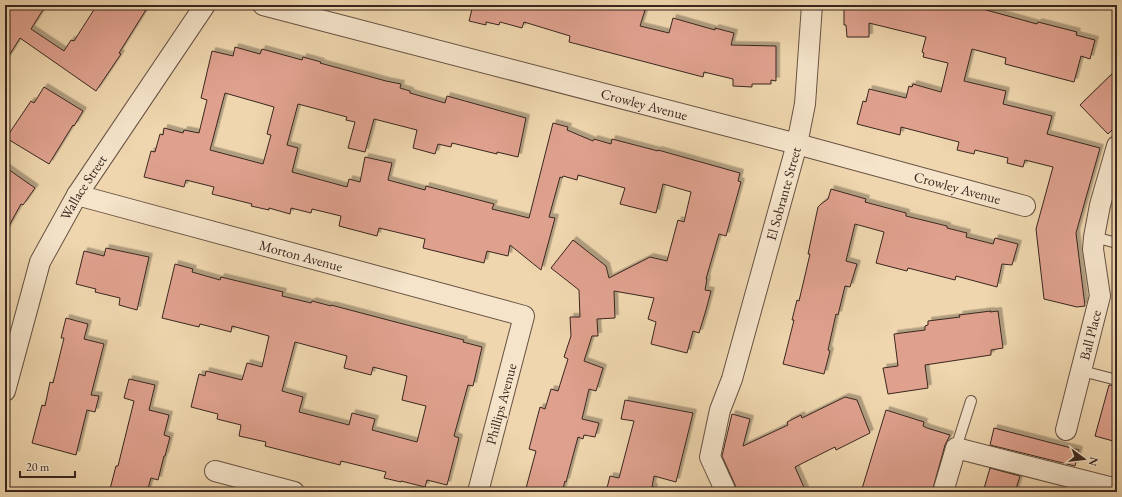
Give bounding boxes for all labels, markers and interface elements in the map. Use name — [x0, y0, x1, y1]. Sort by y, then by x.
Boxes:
street label: Crowley Avenue — [599, 84, 690, 124]
street label: El Sobrante Street — [762, 145, 805, 242]
street label: Wallace Street — [56, 151, 111, 223]
street label: Crowley Avenue — [912, 167, 1003, 208]
street label: Morton Avenue — [257, 236, 345, 276]
street label: Ball Place — [1075, 308, 1105, 362]
street label: Phillips Avenue — [482, 361, 521, 447]
north arrow — [1064, 439, 1104, 479]
scale bar — [20, 453, 75, 479]
text: N — [1086, 455, 1102, 468]
text: 20 m — [26, 459, 50, 475]

